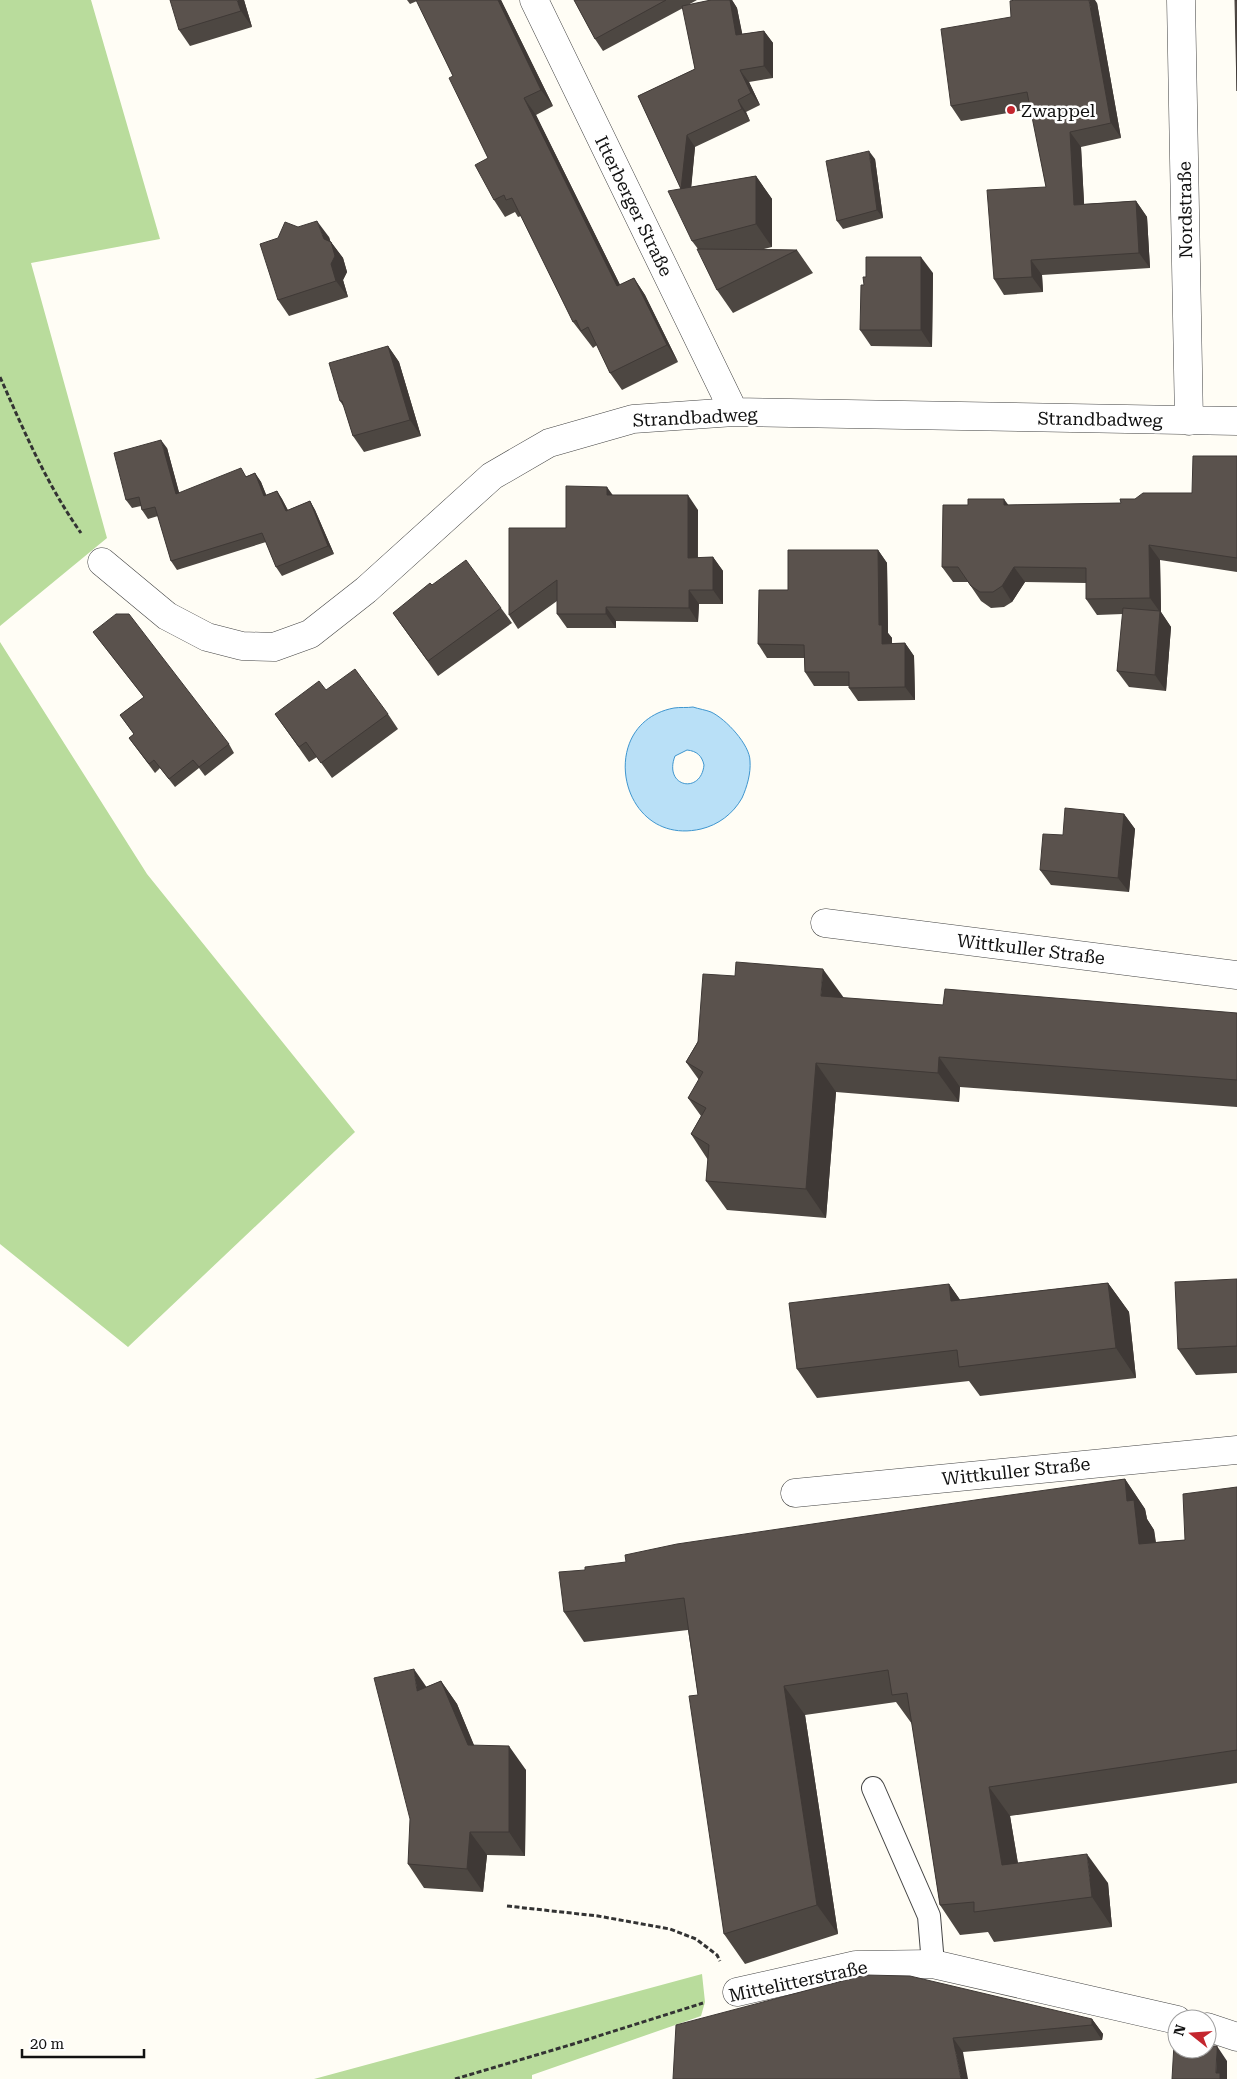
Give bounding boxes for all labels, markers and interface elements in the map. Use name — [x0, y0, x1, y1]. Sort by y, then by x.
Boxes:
place label: Zwappel — [1021, 100, 1096, 121]
marker: Zwappel — [1005, 104, 1017, 116]
street label: Itterberger Straße — [591, 132, 677, 280]
street label: Nordstraße — [1174, 161, 1196, 259]
street label: Strandbadweg — [632, 403, 759, 431]
street label: Strandbadweg — [1037, 407, 1163, 431]
street label: Wittkuller Straße — [956, 930, 1106, 969]
street label: Wittkuller Straße — [941, 1453, 1091, 1489]
street label: Mittelitterstraße — [727, 1956, 869, 2006]
north arrow — [1167, 2009, 1217, 2059]
text: N — [1170, 2022, 1189, 2038]
scale bar — [22, 2026, 145, 2058]
text: 20 m — [30, 2035, 65, 2053]

